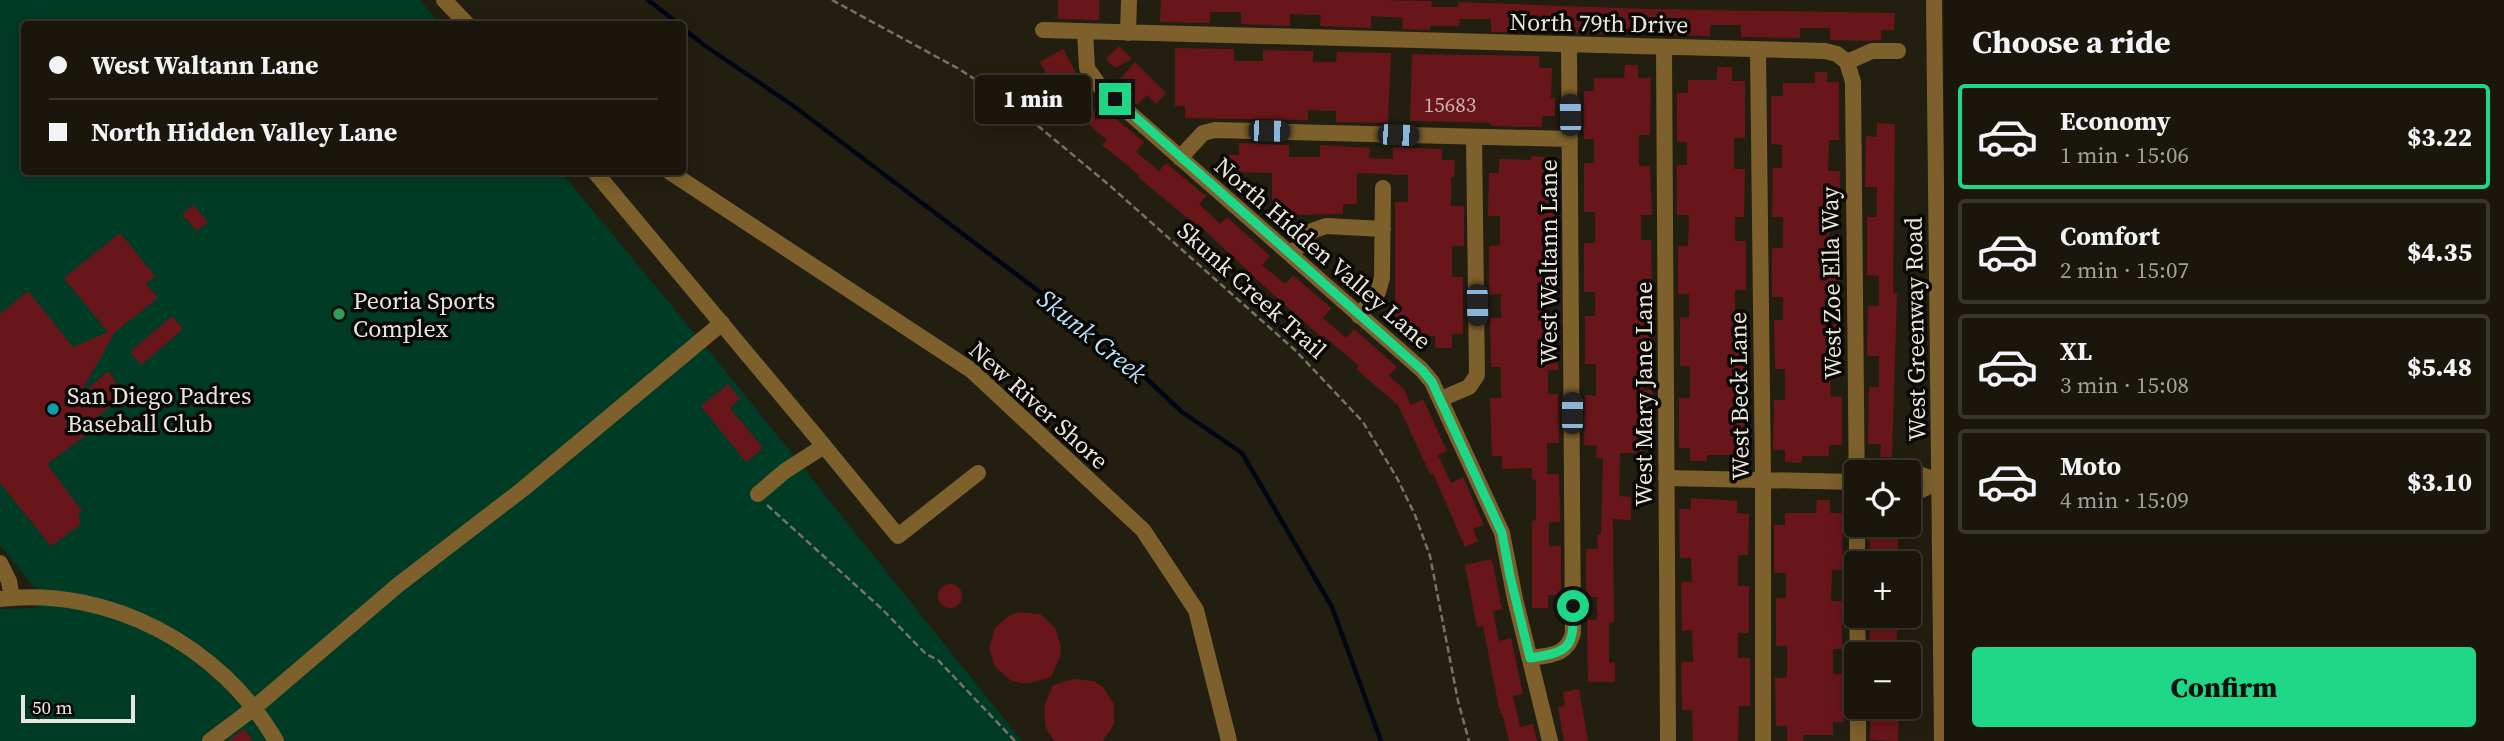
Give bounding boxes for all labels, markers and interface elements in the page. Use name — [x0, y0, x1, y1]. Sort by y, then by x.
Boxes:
street label: North 79th Drive — [1509, 5, 1689, 41]
text: Choose a ride — [1972, 20, 2171, 64]
text: West Waltann Lane — [91, 47, 319, 83]
callout: 1 min — [975, 74, 1090, 124]
text: 1 min — [1003, 83, 1063, 115]
route end — [1099, 83, 1131, 115]
house number: 15683 — [1424, 90, 1476, 119]
car — [1560, 94, 1581, 136]
text: Economy — [2060, 103, 2171, 139]
icon: car — [1976, 105, 2039, 168]
text: North Hidden Valley Lane — [91, 114, 397, 150]
text: $3.22 — [2407, 119, 2472, 155]
car — [1248, 120, 1291, 142]
car — [1377, 124, 1420, 146]
text: 1 min · 15:06 — [2060, 139, 2189, 171]
street label: North Hidden Valley Lane — [1207, 149, 1439, 357]
street label: West Waltann Lane — [1532, 159, 1565, 365]
street label: West Zoe Ella Way — [1813, 186, 1849, 380]
street label: Skunk Creek Trail — [1170, 214, 1334, 366]
street label: West Greenway Road — [1897, 216, 1933, 441]
text: Comfort — [2060, 218, 2160, 254]
icon: car — [1976, 220, 2039, 283]
text: $4.35 — [2407, 234, 2472, 270]
text: 2 min · 15:07 — [2060, 254, 2189, 286]
water label: Skunk Creek — [1030, 281, 1155, 392]
street label: West Mary Jane Lane — [1627, 282, 1660, 506]
place label: Peoria Sports Complex — [353, 284, 495, 345]
car — [1467, 284, 1488, 326]
marker: Peoria Sports Complex — [331, 306, 347, 322]
street label: West Beck Lane — [1721, 312, 1757, 480]
street label: New River Shore — [962, 333, 1116, 477]
text: XL — [2060, 333, 2092, 369]
icon: car — [1976, 335, 2039, 398]
text: $5.48 — [2407, 349, 2472, 385]
text: 3 min · 15:08 — [2060, 369, 2189, 401]
place label: San Diego Padres Baseball Club — [67, 379, 251, 440]
car — [1562, 392, 1583, 434]
marker: San Diego Padres Baseball Club — [45, 401, 61, 417]
text: Moto — [2060, 448, 2121, 484]
icon: car — [1976, 450, 2039, 513]
map controls — [1844, 460, 1921, 719]
button: locate — [1844, 460, 1921, 537]
text: $3.10 — [2407, 464, 2472, 500]
text: 4 min · 15:09 — [2060, 484, 2189, 516]
button: + — [1844, 551, 1921, 628]
route start — [1557, 590, 1589, 622]
button: − — [1844, 642, 1921, 719]
button: Confirm — [1972, 647, 2476, 727]
scale bar — [21, 692, 135, 724]
text: 50 m — [32, 694, 73, 720]

